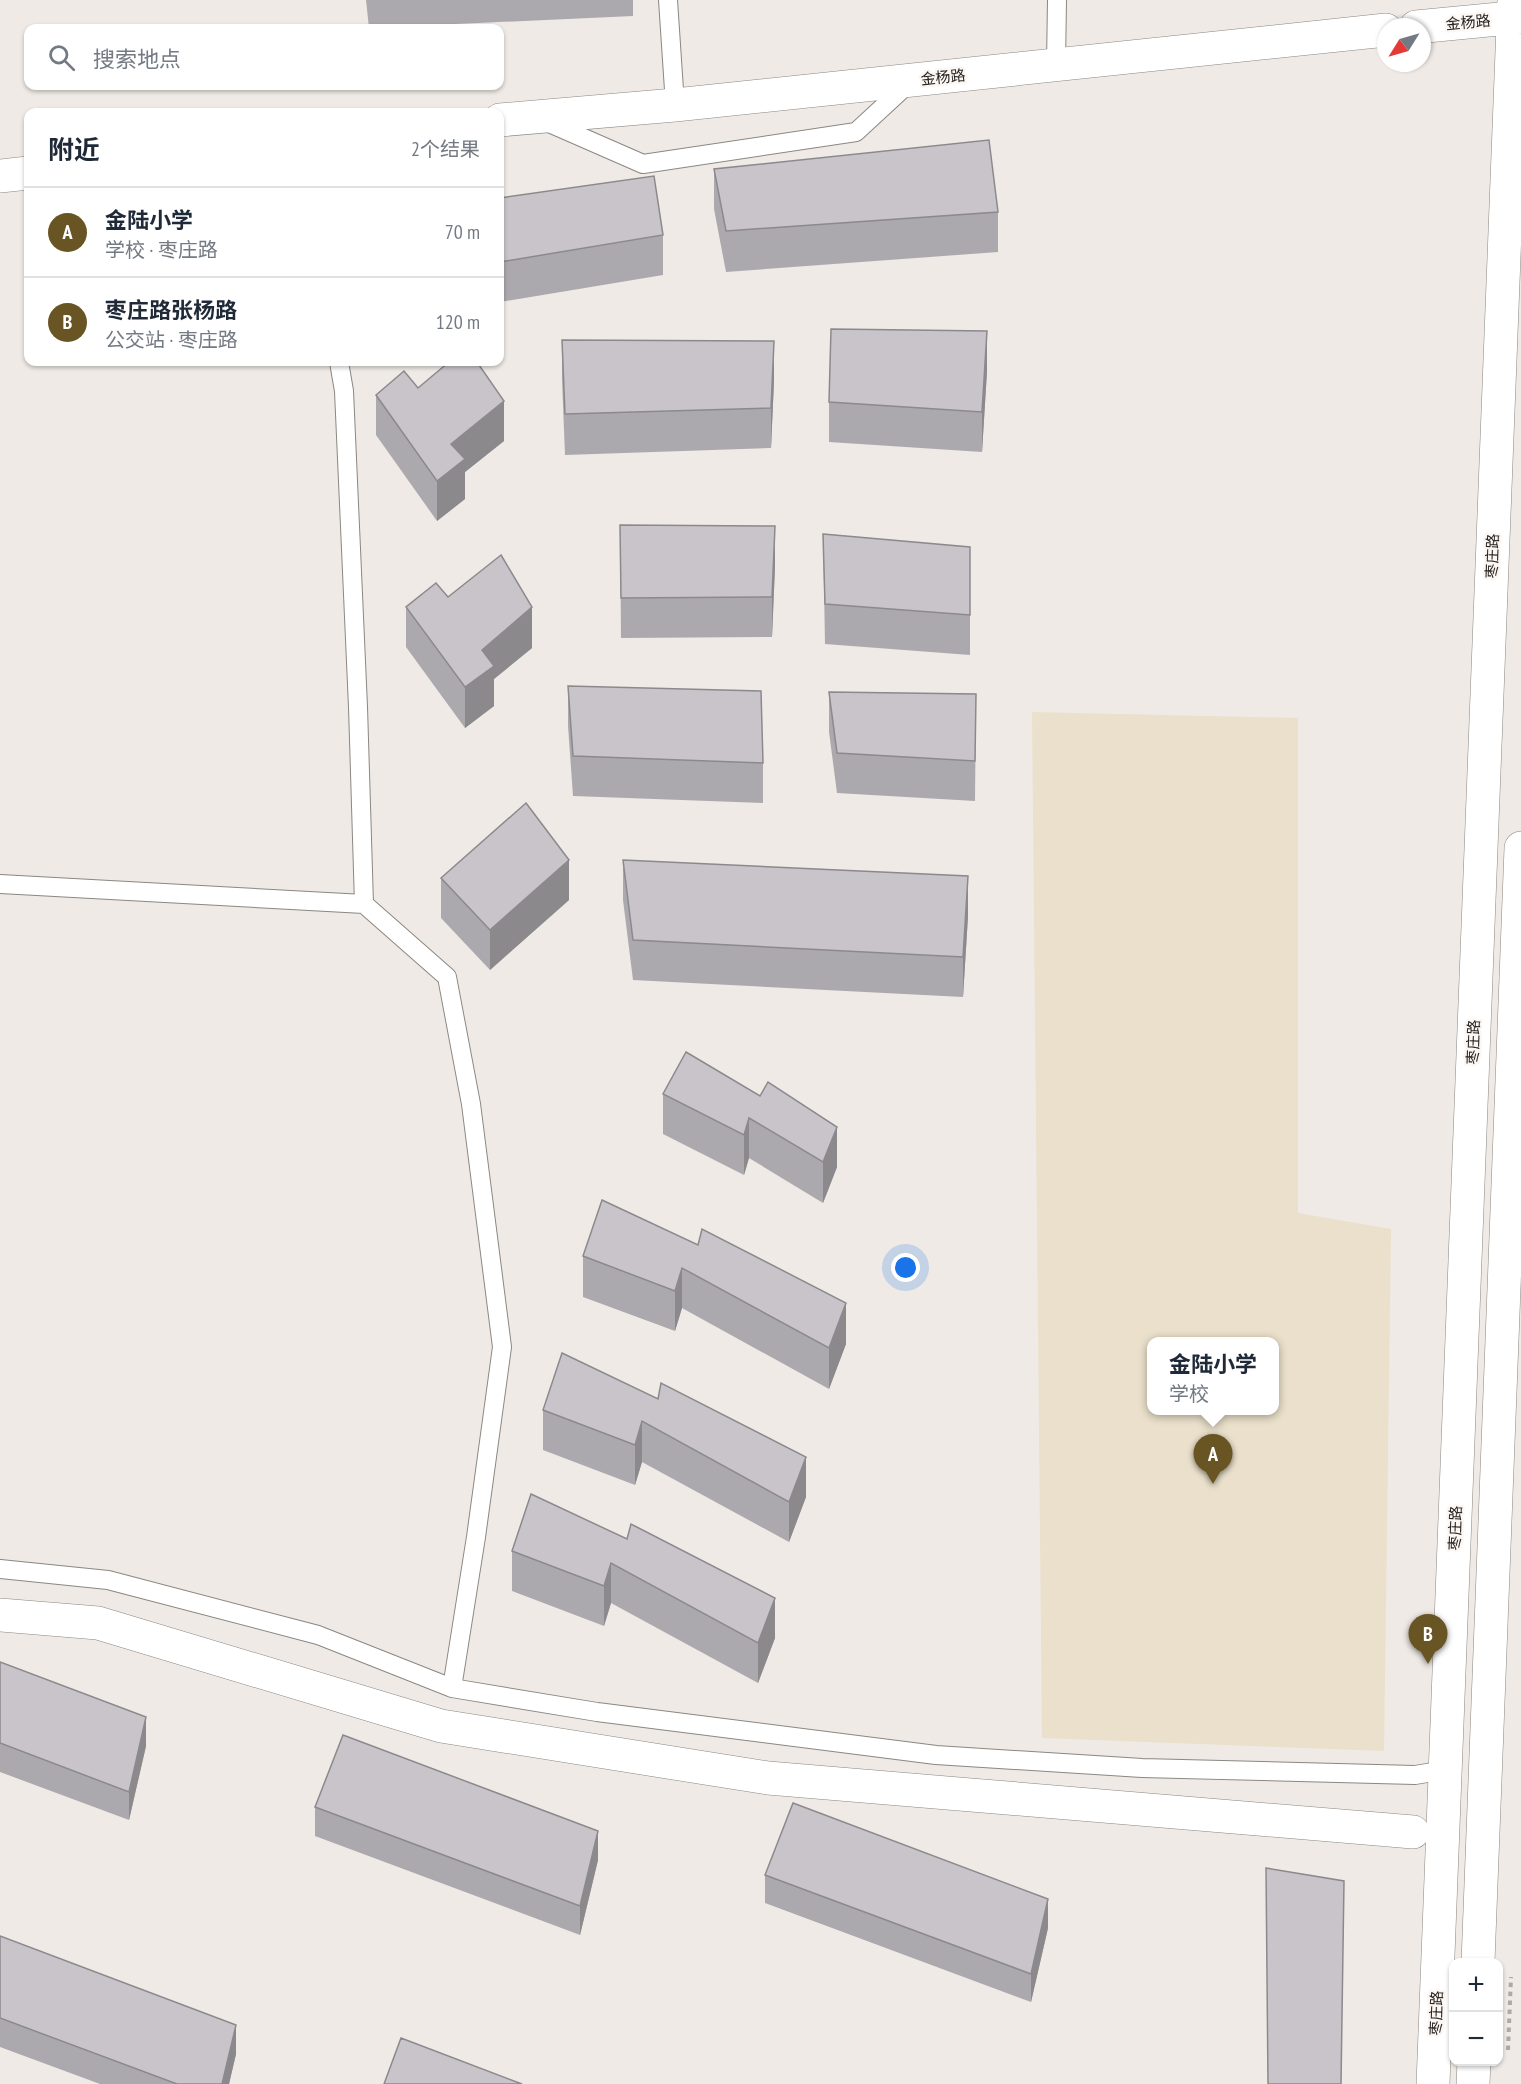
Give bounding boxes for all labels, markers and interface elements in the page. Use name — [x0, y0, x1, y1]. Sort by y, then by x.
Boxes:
street label: 金杨路 — [1445, 11, 1491, 33]
north arrow — [1377, 18, 1431, 72]
search box — [24, 24, 504, 90]
icon: search — [45, 41, 78, 74]
text: 搜索地点 — [93, 45, 181, 73]
street label: 金杨路 — [920, 65, 966, 89]
text: 附近 — [48, 133, 100, 166]
text: 2个结果 — [411, 136, 480, 162]
text: 金陆小学 — [105, 206, 193, 234]
text: A — [62, 219, 73, 245]
text: 70 m — [445, 219, 480, 245]
text: 学校 · 枣庄路 — [105, 237, 218, 263]
text: 枣庄路张杨路 — [105, 296, 237, 324]
text: B — [63, 309, 72, 335]
text: 120 m — [436, 309, 480, 335]
text: 公交站 · 枣庄路 — [105, 327, 238, 353]
street label: 枣庄路 — [1482, 533, 1502, 579]
street label: 枣庄路 — [1463, 1019, 1483, 1065]
your location — [891, 1253, 920, 1282]
popup — [1147, 1337, 1279, 1415]
text: 金陆小学 — [1169, 1350, 1257, 1378]
text: 学校 — [1169, 1381, 1209, 1407]
pin: A — [1194, 1434, 1232, 1484]
street label: 枣庄路 — [1445, 1505, 1465, 1551]
pin: B — [1408, 1614, 1448, 1664]
map controls — [1449, 1958, 1503, 2066]
button: + — [1449, 1958, 1503, 2012]
street label: 枣庄路 — [1426, 1990, 1446, 2036]
button: − — [1449, 2012, 1503, 2066]

